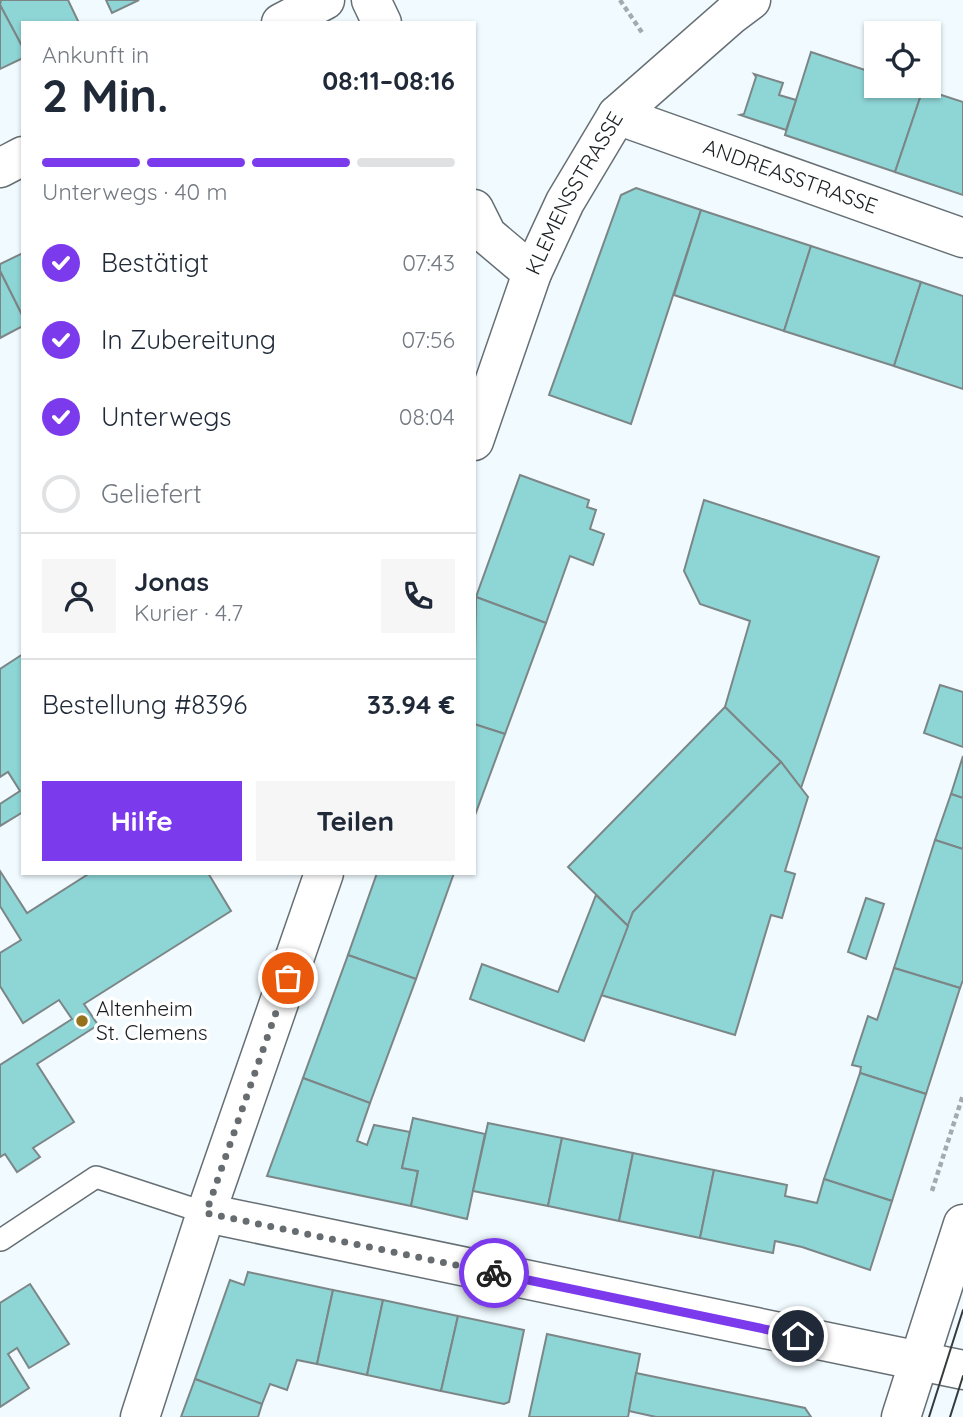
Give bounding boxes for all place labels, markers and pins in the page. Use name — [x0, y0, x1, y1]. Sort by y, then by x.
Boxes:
pin — [258, 948, 318, 1008]
place label: Altenheim St. Clemens — [96, 995, 208, 1045]
marker: Altenheim St. Clemens — [74, 1013, 90, 1029]
pin — [768, 1306, 828, 1366]

